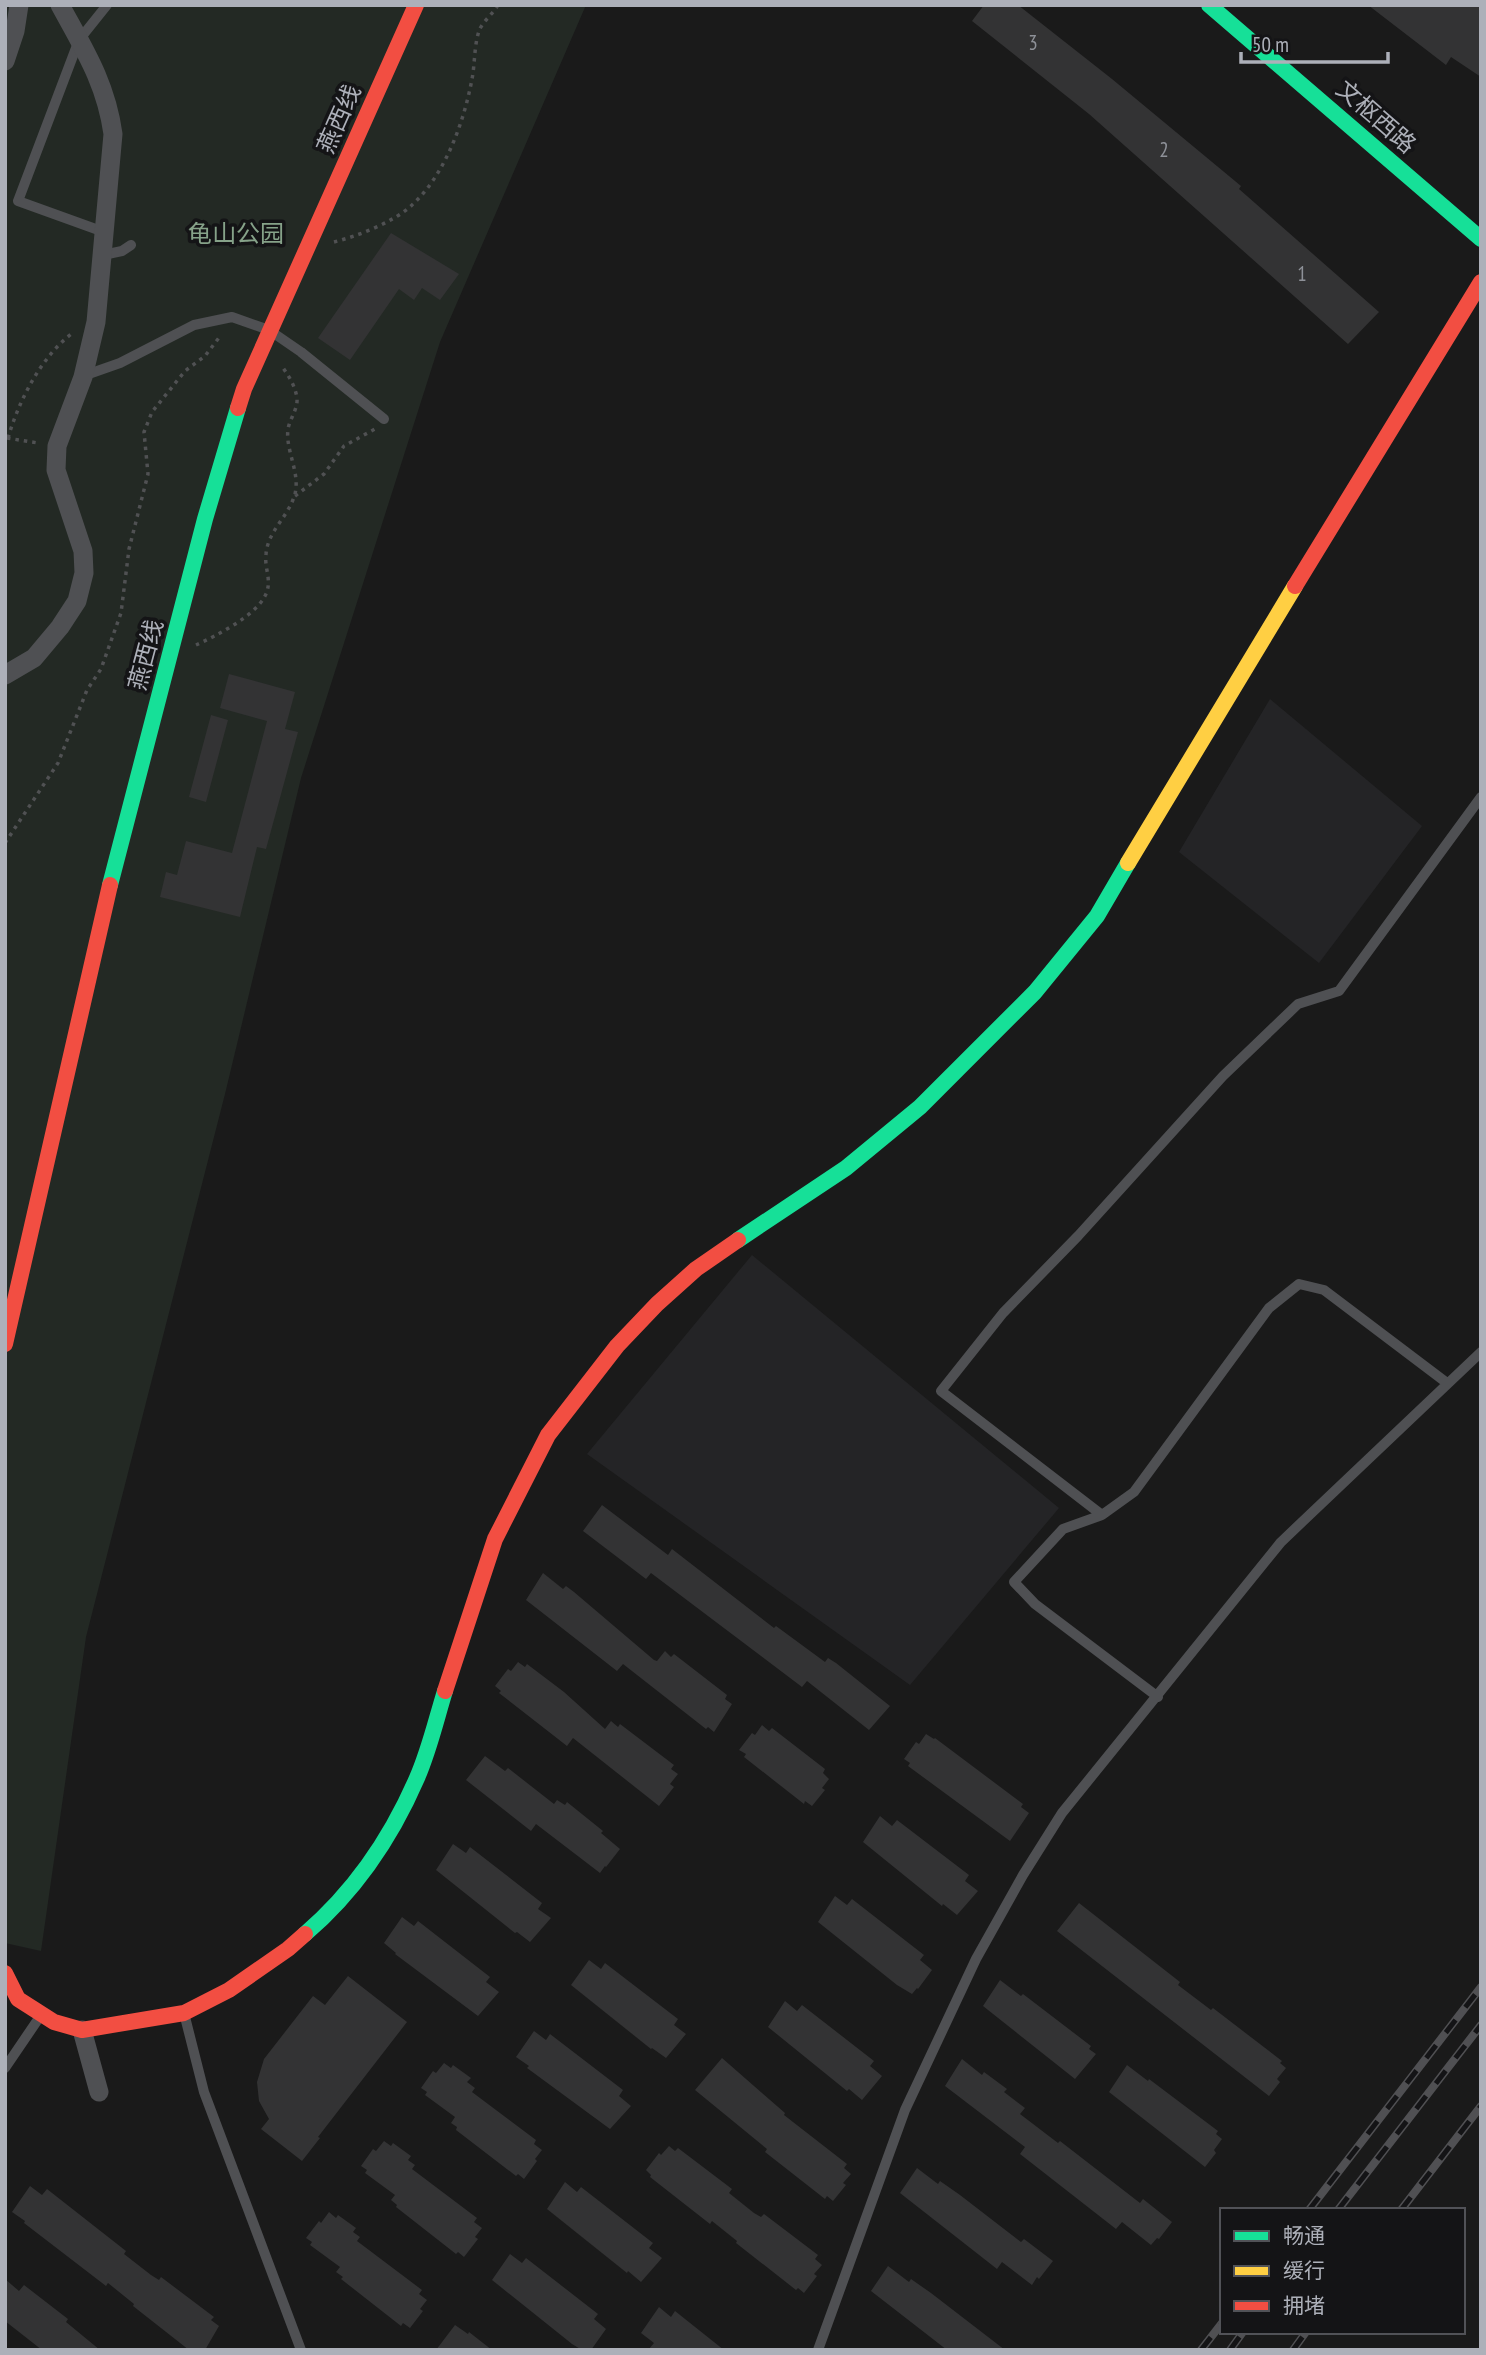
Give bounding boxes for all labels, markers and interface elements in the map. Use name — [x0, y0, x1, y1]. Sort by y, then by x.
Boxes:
scale bar — [1241, 21, 1388, 65]
house number: 3 — [1028, 29, 1038, 56]
text: 50 m — [1252, 31, 1289, 58]
street label: 文枢西路 — [1330, 73, 1423, 160]
street label: 燕西线 — [310, 80, 367, 158]
house number: 2 — [1159, 136, 1169, 163]
park label: 龟山公园 — [188, 218, 284, 249]
house number: 1 — [1297, 260, 1307, 287]
street label: 燕西线 — [121, 616, 170, 694]
legend — [1220, 2208, 1465, 2334]
text: 畅通 — [1283, 2222, 1325, 2249]
text: 缓行 — [1283, 2257, 1325, 2284]
text: 拥堵 — [1283, 2292, 1325, 2319]

